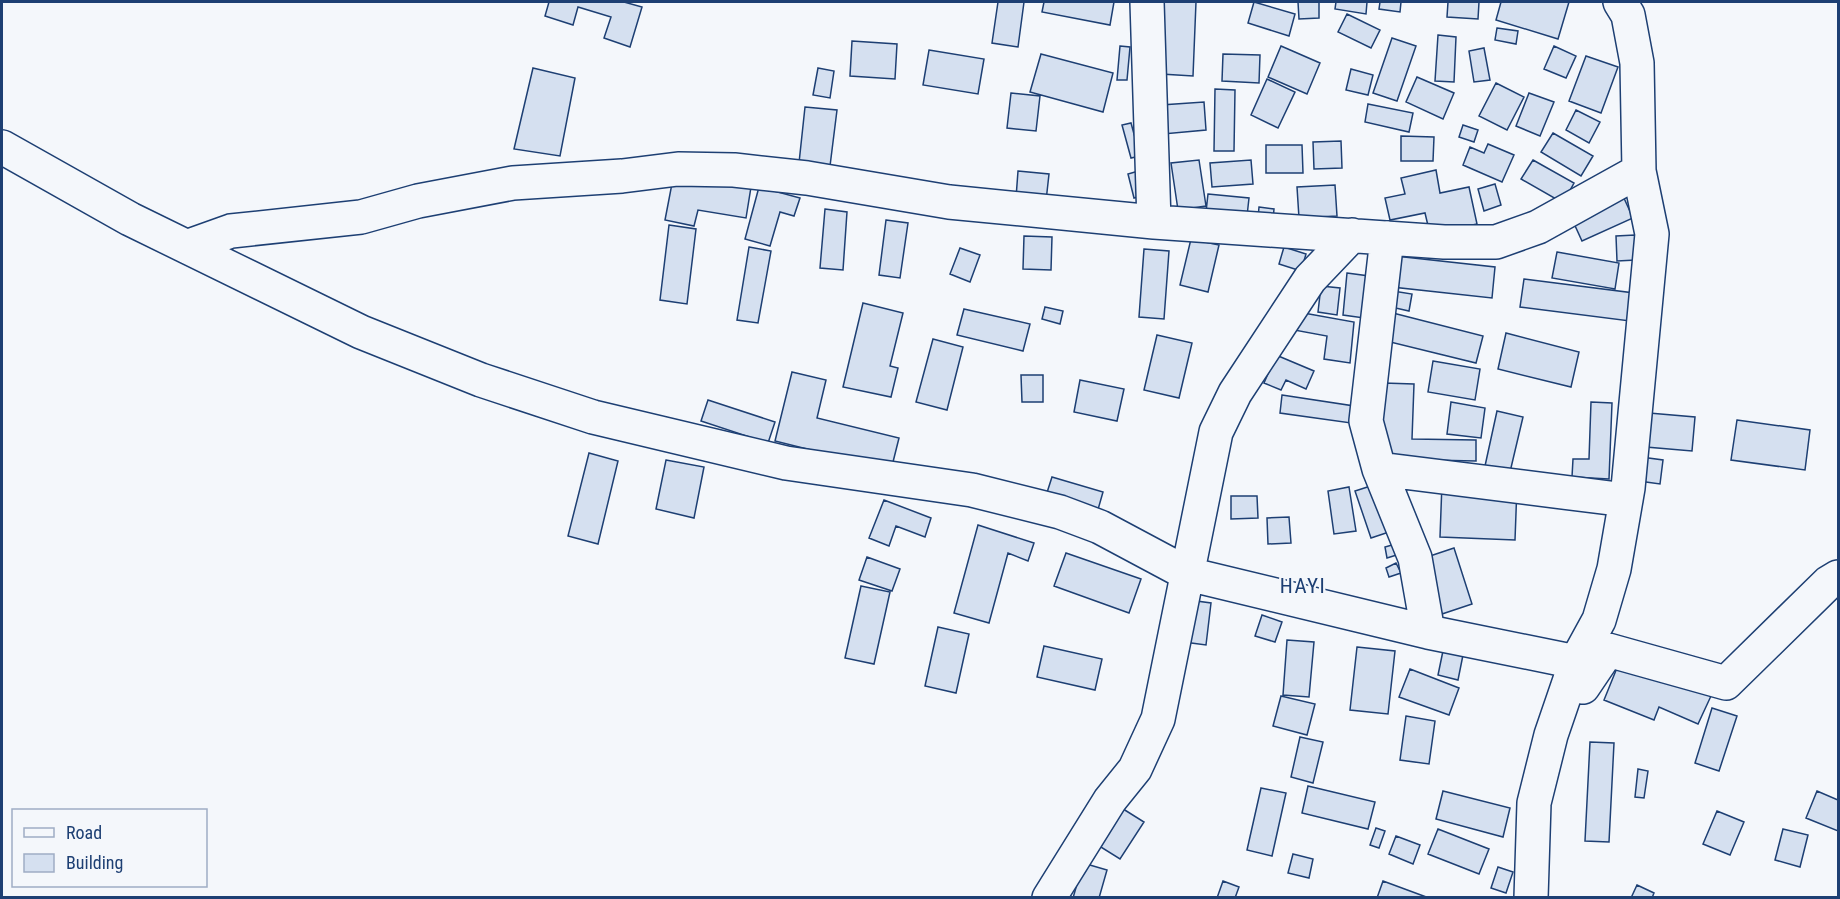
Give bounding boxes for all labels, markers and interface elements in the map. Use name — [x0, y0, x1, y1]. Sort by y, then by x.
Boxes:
district label: HAYI — [1280, 574, 1326, 598]
legend — [12, 809, 207, 887]
text: Road — [66, 822, 102, 843]
text: Building — [66, 852, 123, 873]

